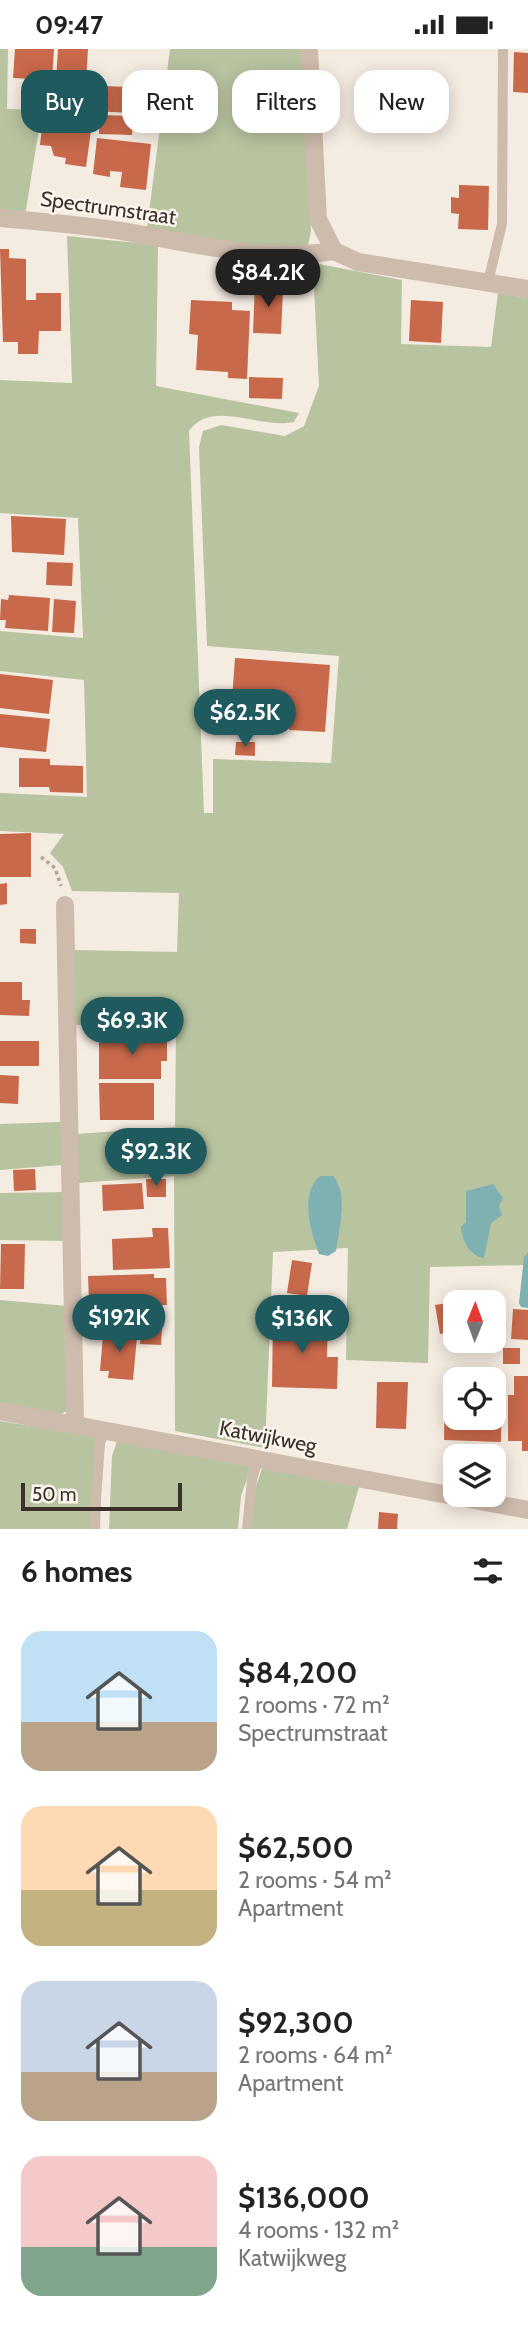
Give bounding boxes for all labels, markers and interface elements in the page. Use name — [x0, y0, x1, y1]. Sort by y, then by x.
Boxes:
text: 09:47 — [35, 9, 103, 41]
chip: Buy — [21, 70, 108, 133]
chip: Rent — [122, 70, 218, 133]
chip: Filters — [232, 70, 340, 133]
chip: New — [354, 70, 449, 133]
street label: Spectrumstraat — [39, 186, 177, 229]
pin: $84.2K — [211, 250, 325, 309]
text: $84.2K — [231, 258, 305, 286]
pin: $62.5K — [188, 689, 302, 749]
text: $62.5K — [210, 698, 280, 726]
pin: $69.3K — [75, 997, 189, 1057]
text: $69.3K — [97, 1006, 167, 1034]
pin: $92.3K — [99, 1129, 213, 1188]
text: $92.3K — [121, 1137, 191, 1165]
north arrow — [443, 1290, 506, 1353]
map controls — [443, 1290, 506, 1507]
pin: $192K — [70, 1295, 168, 1354]
pin: $136K — [253, 1295, 351, 1355]
text: $192K — [88, 1303, 150, 1331]
text: $136K — [271, 1304, 333, 1332]
button: locate — [443, 1367, 506, 1430]
street label: Katwijkweg — [217, 1415, 319, 1459]
button: layers — [443, 1444, 506, 1507]
scale bar — [21, 1480, 182, 1512]
text: 50 m — [32, 1483, 76, 1506]
icon: filters — [469, 1552, 507, 1590]
text: 6 homes — [21, 1553, 132, 1590]
text: $84,200 — [238, 1654, 357, 1691]
icon: home — [77, 1659, 161, 1743]
text: 2 rooms · 72 m² — [238, 1691, 390, 1719]
text: Spectrumstraat — [238, 1719, 388, 1747]
text: $62,500 — [238, 1829, 354, 1866]
icon: home — [77, 1834, 161, 1918]
text: 2 rooms · 54 m² — [238, 1866, 392, 1894]
text: Apartment — [238, 1894, 343, 1922]
text: $92,300 — [238, 2004, 354, 2041]
icon: home — [77, 2009, 161, 2093]
text: 2 rooms · 64 m² — [238, 2041, 392, 2069]
text: Apartment — [238, 2069, 343, 2097]
text: $136,000 — [238, 2179, 370, 2216]
icon: home — [77, 2184, 161, 2268]
text: 4 rooms · 132 m² — [238, 2216, 399, 2244]
text: Katwijkweg — [238, 2244, 346, 2272]

